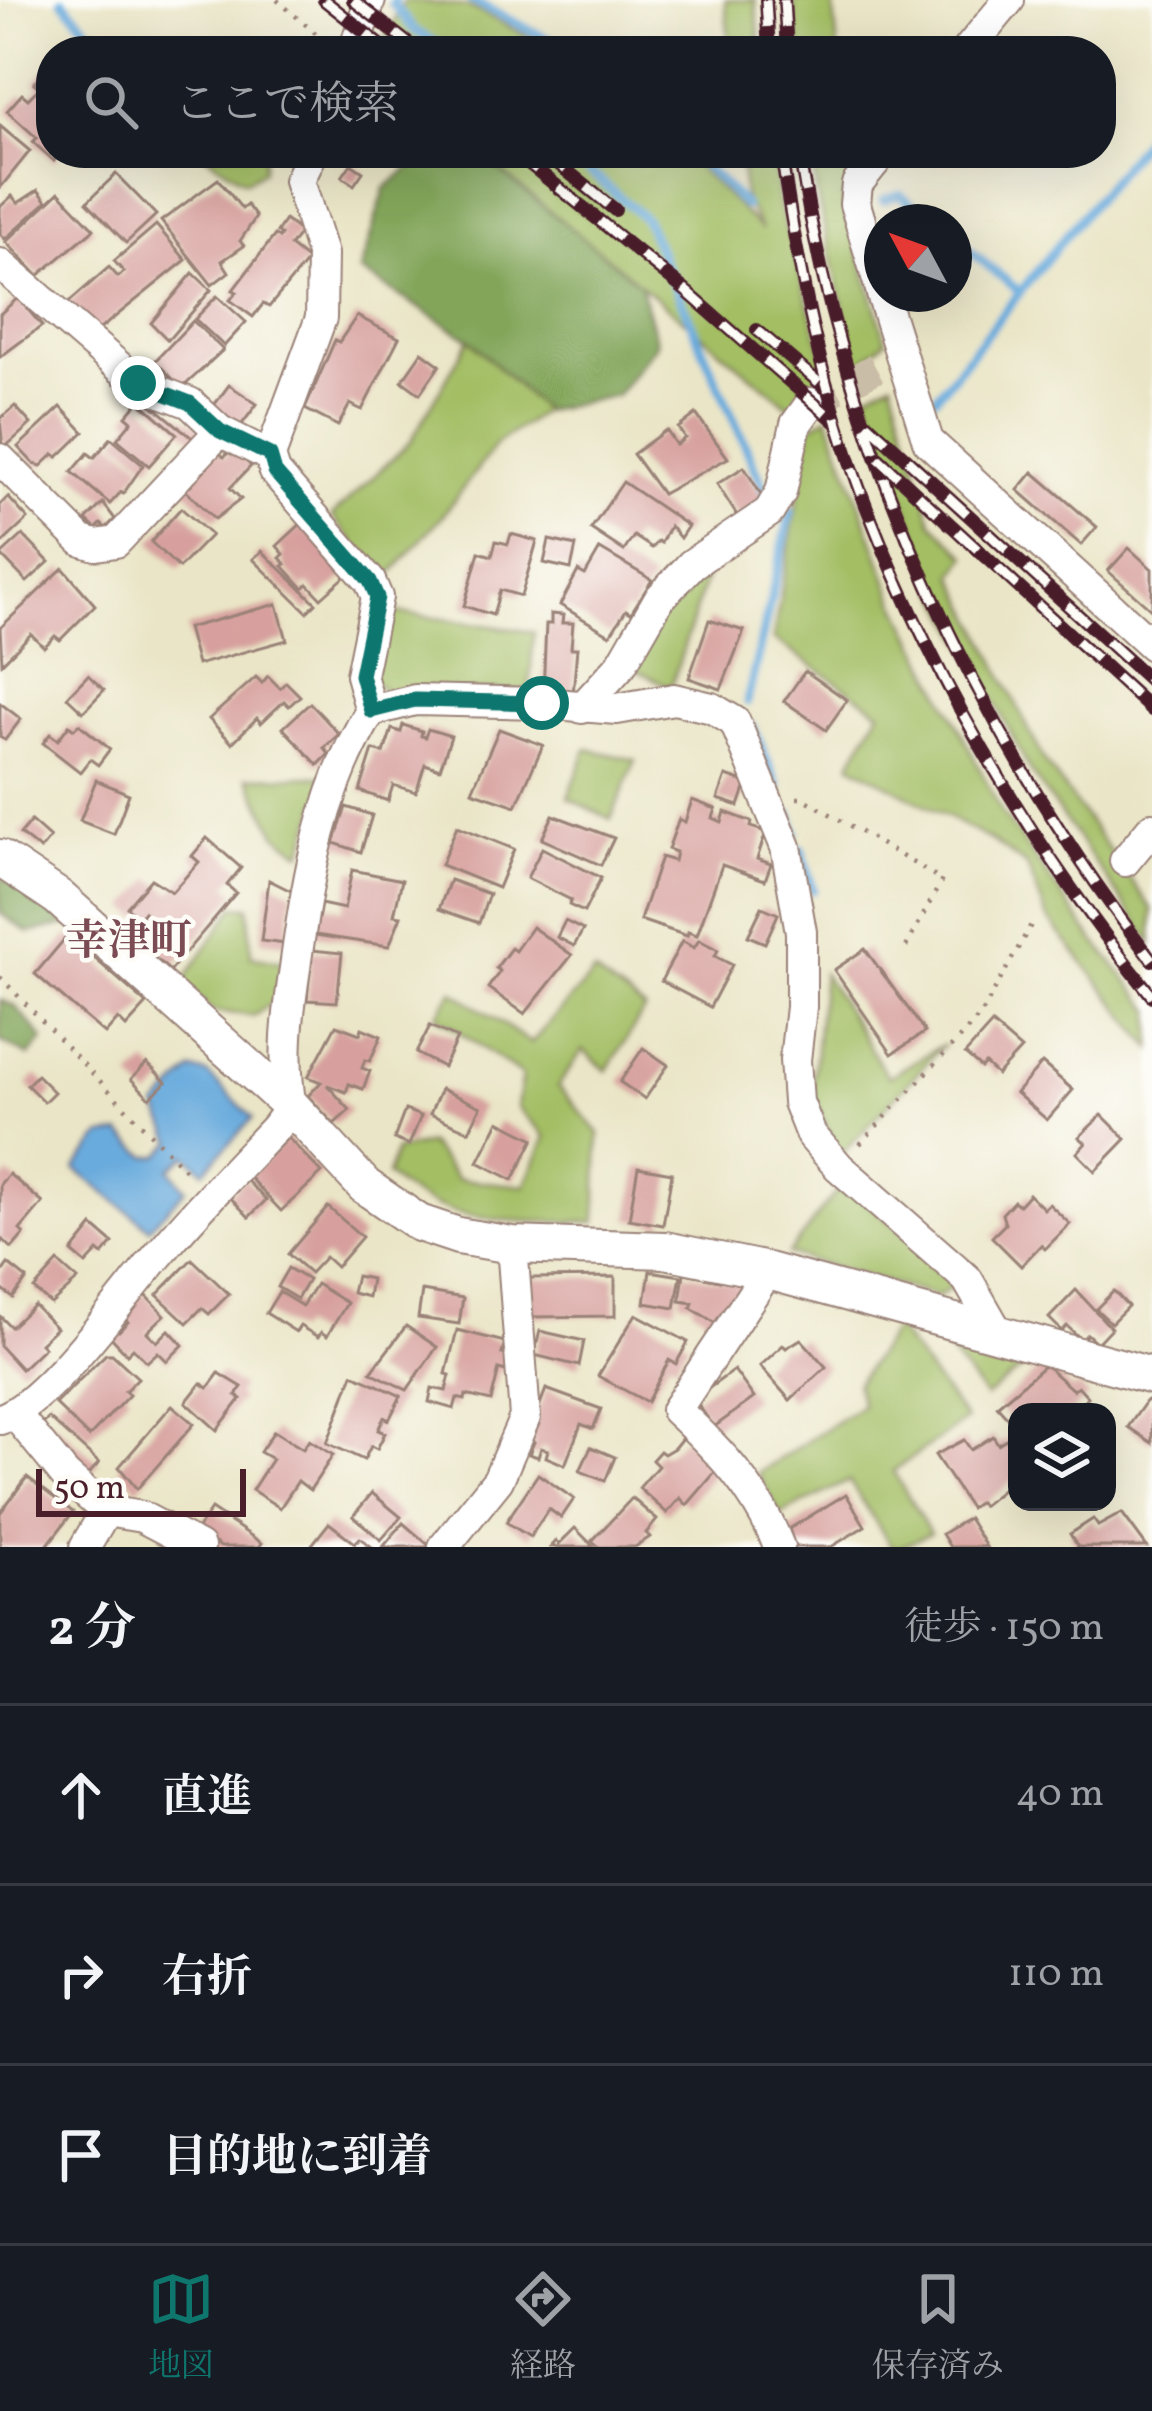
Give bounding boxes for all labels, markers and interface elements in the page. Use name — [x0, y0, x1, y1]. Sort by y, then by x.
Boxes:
search box — [36, 36, 1116, 168]
icon: search — [78, 69, 144, 135]
text: ここで検索 — [174, 75, 399, 138]
north arrow — [864, 204, 972, 312]
route end — [111, 356, 165, 410]
route start — [515, 676, 569, 730]
district label: 幸津町 — [66, 914, 192, 973]
map controls — [1008, 1403, 1116, 1511]
button: layers — [1008, 1403, 1116, 1511]
scale bar — [36, 1463, 246, 1516]
text: 50 m — [54, 1467, 125, 1513]
text: 2 分 — [48, 1595, 136, 1666]
text: 徒歩 · 150 m — [904, 1602, 1104, 1656]
icon: ahead — [48, 1762, 114, 1828]
text: 直進 — [162, 1768, 252, 1831]
text: 40 m — [1016, 1768, 1104, 1822]
icon: right — [48, 1942, 114, 2008]
text: 右折 — [162, 1948, 252, 2011]
text: 110 m — [1008, 1948, 1104, 2002]
icon: arrive — [48, 2122, 114, 2188]
text: 目的地に到着 — [162, 2128, 432, 2191]
tab: 地図 — [148, 2266, 214, 2391]
tab: 経路 — [510, 2266, 576, 2391]
tab: 保存済み — [872, 2266, 1004, 2391]

